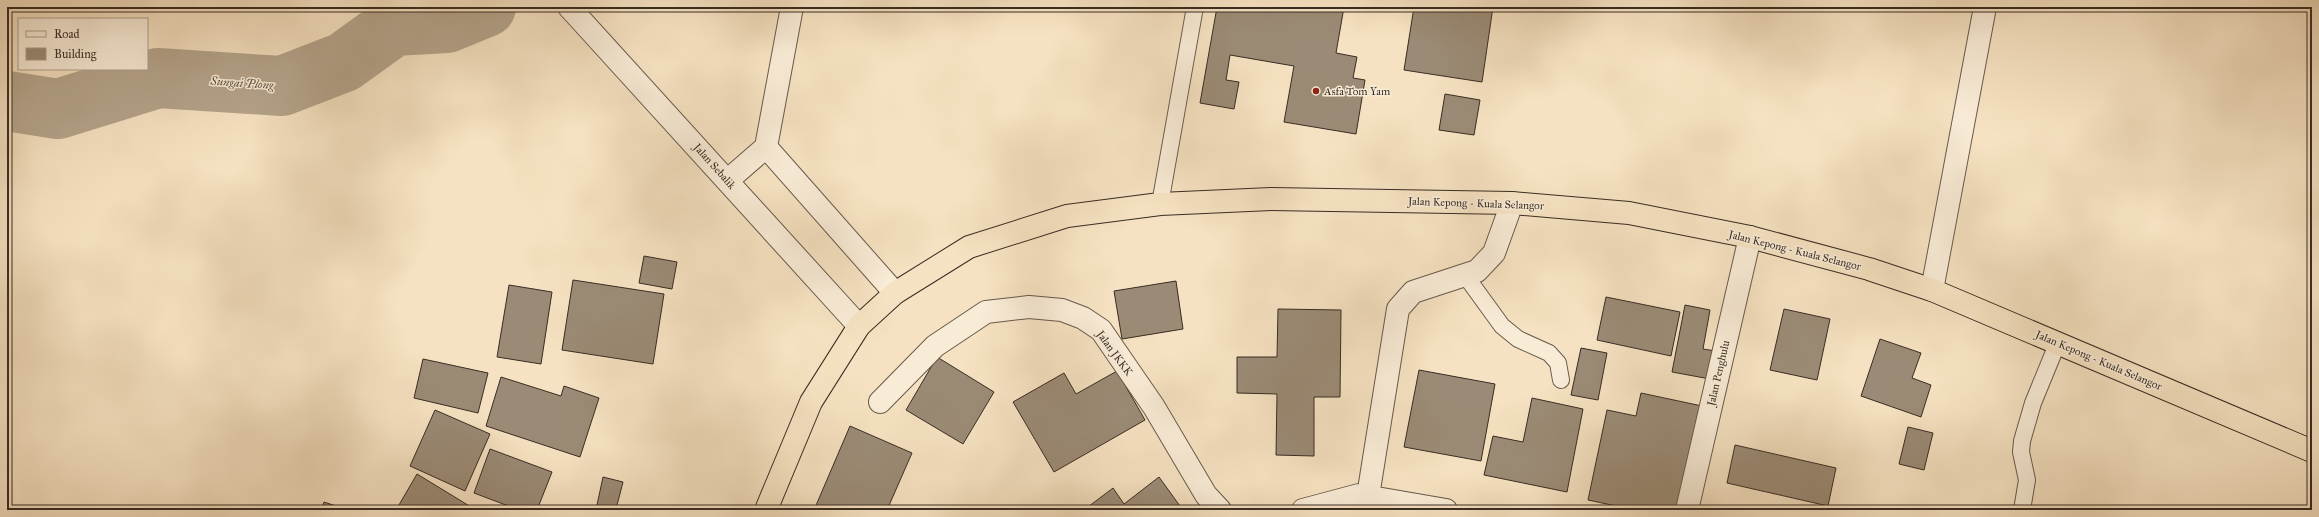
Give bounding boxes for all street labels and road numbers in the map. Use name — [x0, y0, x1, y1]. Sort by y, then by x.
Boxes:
street label: Jalan Sebalik — [689, 140, 739, 193]
street label: Jalan Kepong - Kuala Selangor — [1407, 195, 1545, 213]
street label: Jalan Kepong - Kuala Selangor — [1726, 227, 1863, 274]
street label: Jalan JKKK — [1092, 327, 1136, 380]
street label: Jalan Kepong - Kuala Selangor — [2032, 328, 2165, 394]
street label: Jalan Penghulu — [1704, 339, 1733, 408]

